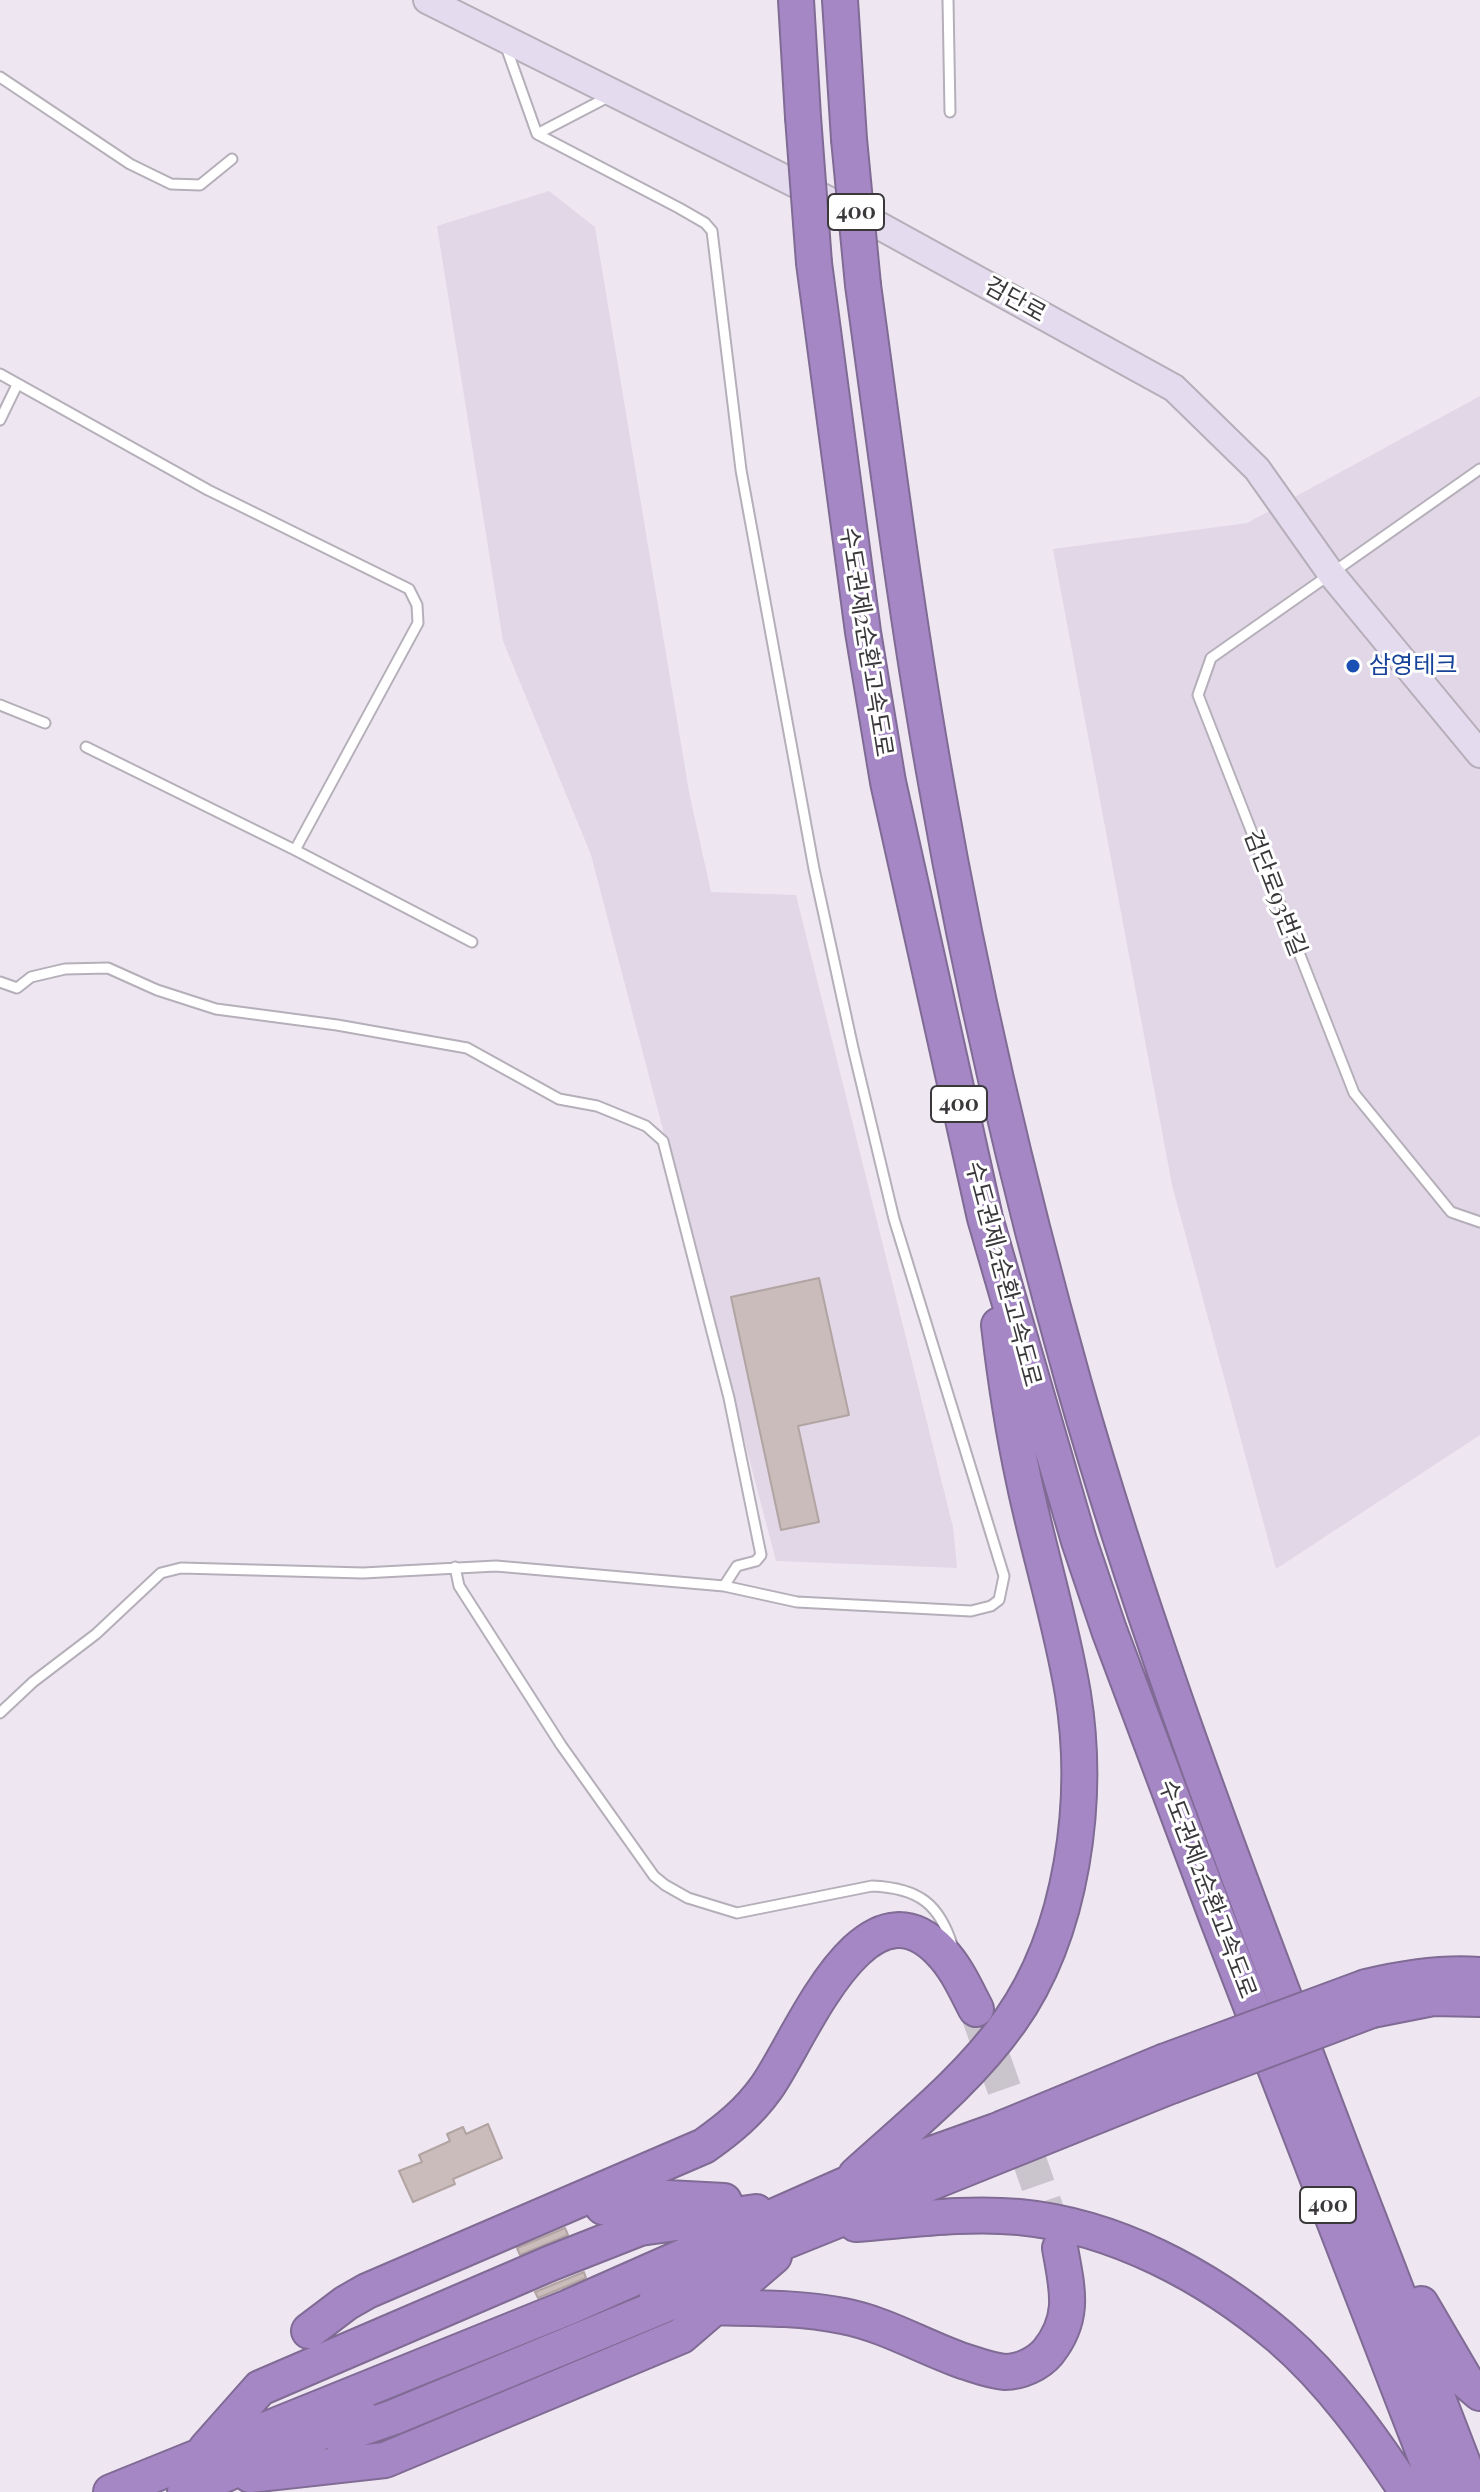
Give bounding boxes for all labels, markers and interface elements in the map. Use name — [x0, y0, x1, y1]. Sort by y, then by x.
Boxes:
road number: 400 — [828, 194, 884, 230]
street label: 검단로 — [979, 271, 1051, 329]
street label: 수도권제2순환고속도로 — [834, 525, 898, 759]
place label: 삼영테크 — [1369, 652, 1457, 680]
marker: 삼영테크 — [1344, 657, 1362, 675]
street label: 검단로93번길 — [1238, 826, 1312, 960]
road number: 400 — [931, 1086, 987, 1122]
street label: 수도권제2순환고속도로 — [959, 1158, 1047, 1390]
street label: 수도권제2순환고속도로 — [1152, 1775, 1262, 2003]
road number: 400 — [1300, 2187, 1356, 2223]

